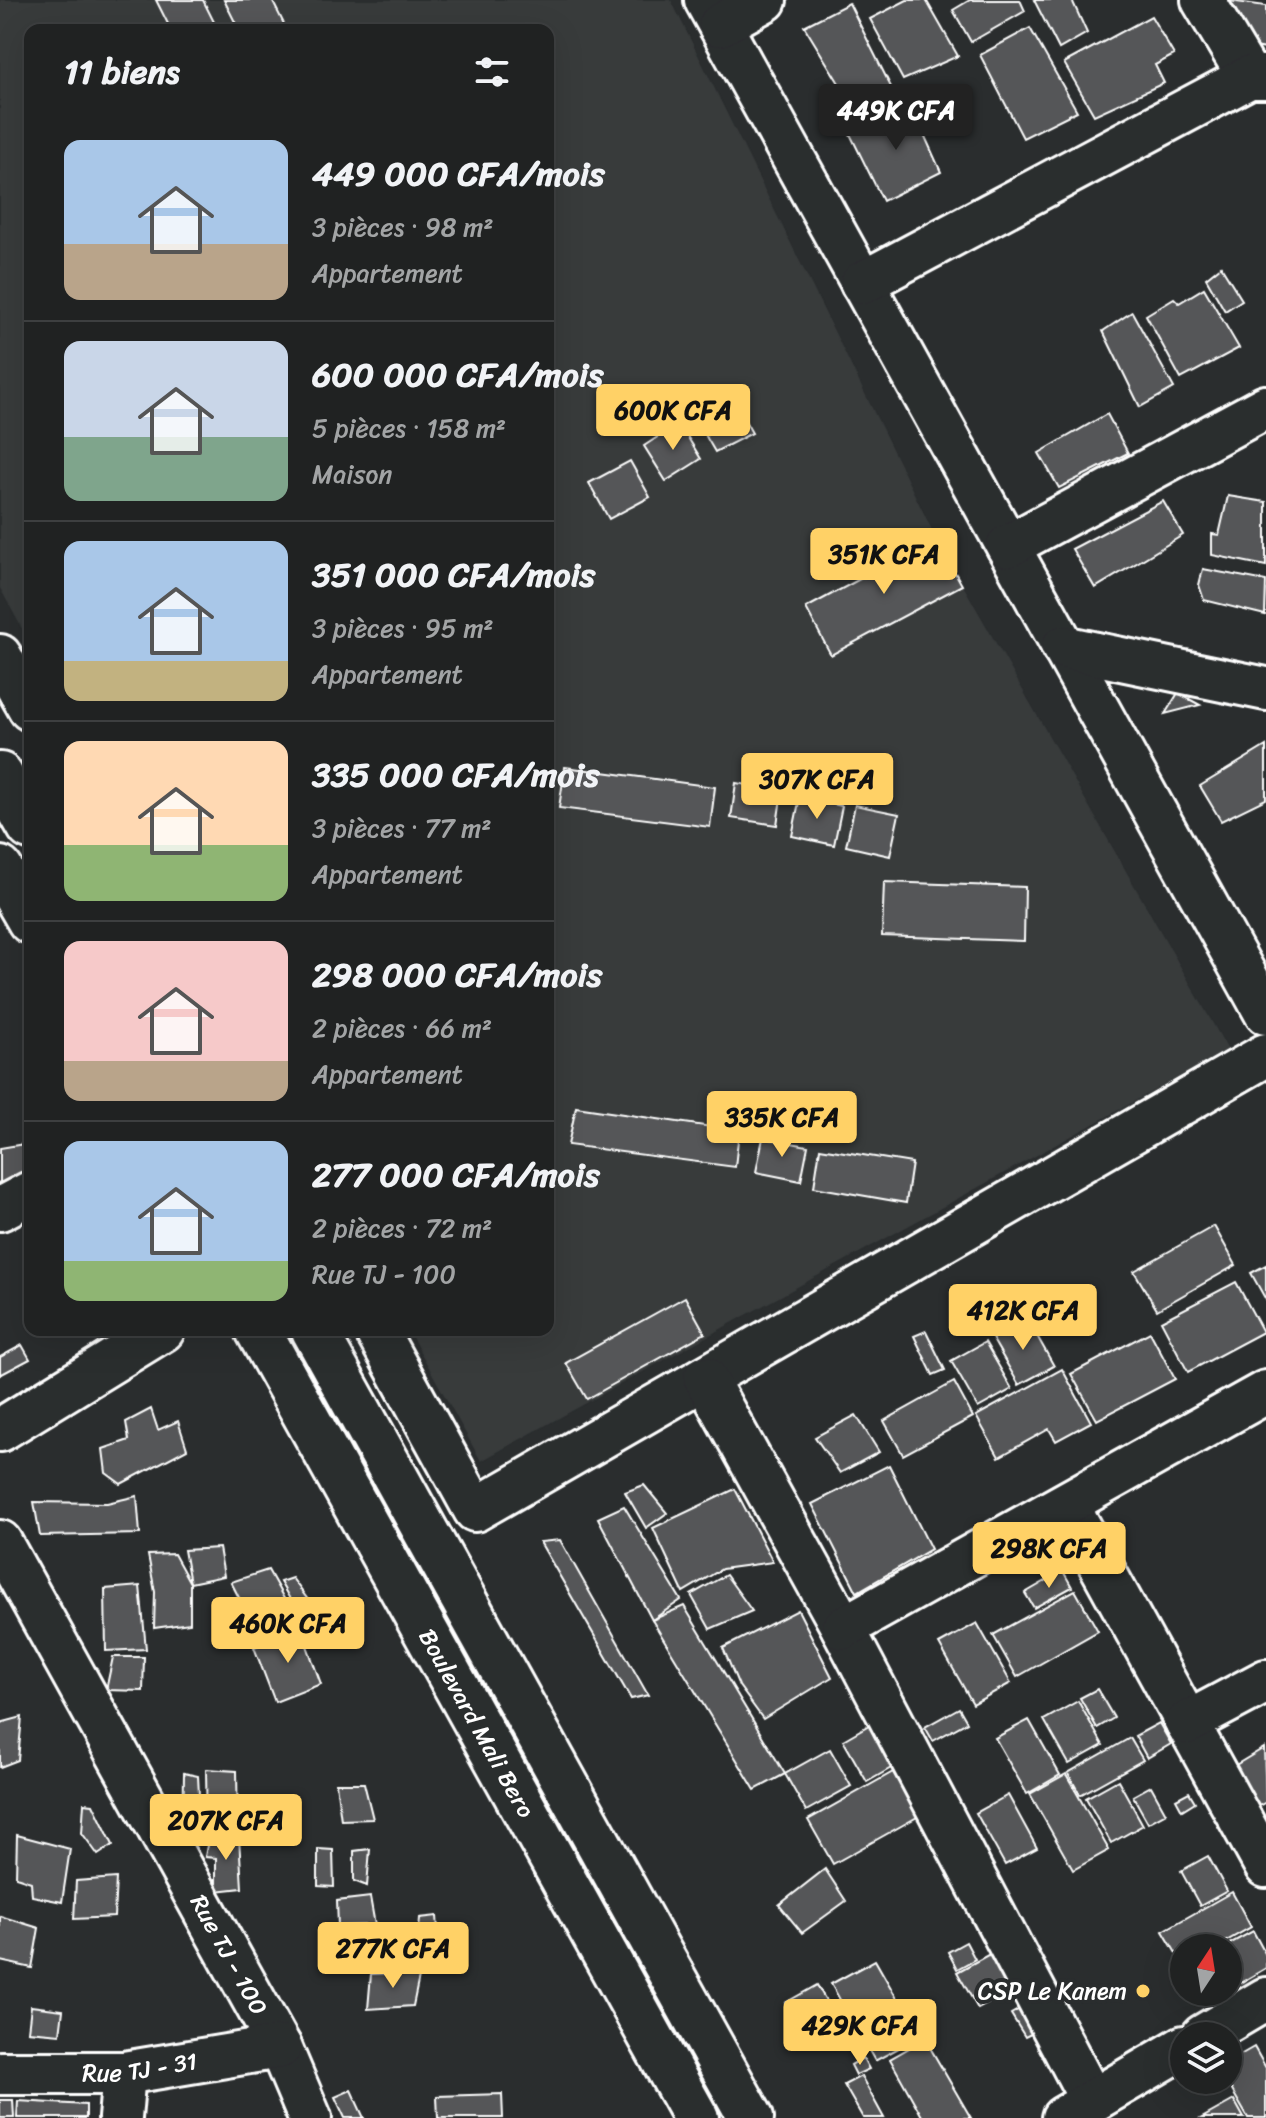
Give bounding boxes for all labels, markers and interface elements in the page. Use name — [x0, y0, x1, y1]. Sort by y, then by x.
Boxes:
text: 11 biens — [64, 42, 180, 102]
icon: filters — [470, 50, 514, 94]
pin: 449K CFA — [813, 84, 979, 152]
text: 449K CFA — [837, 87, 955, 133]
text: 449 000 CFA/mois — [312, 144, 605, 204]
icon: home — [128, 172, 224, 268]
text: 3 pièces · 98 m² — [312, 204, 493, 250]
text: Appartement — [312, 250, 463, 296]
text: 600 000 CFA/mois — [312, 345, 604, 405]
icon: home — [128, 373, 224, 469]
pin: 600K CFA — [590, 384, 756, 452]
text: 600K CFA — [614, 387, 732, 433]
text: 5 pièces · 158 m² — [312, 405, 506, 451]
text: Maison — [312, 451, 392, 497]
pin: 351K CFA — [801, 528, 967, 596]
text: 351K CFA — [828, 531, 940, 577]
text: 351 000 CFA/mois — [312, 545, 596, 605]
icon: home — [128, 573, 224, 669]
text: 3 pièces · 95 m² — [312, 605, 494, 651]
text: Appartement — [312, 651, 463, 697]
text: 335 000 CFA/mois — [312, 745, 600, 805]
pin: 307K CFA — [734, 753, 900, 821]
text: 307K CFA — [759, 756, 875, 802]
icon: home — [128, 773, 224, 869]
text: 3 pièces · 77 m² — [312, 805, 491, 851]
text: Appartement — [312, 851, 463, 897]
text: 298 000 CFA/mois — [312, 945, 602, 1005]
icon: home — [128, 973, 224, 1069]
text: 2 pièces · 66 m² — [312, 1005, 492, 1051]
text: Appartement — [312, 1051, 463, 1097]
pin: 335K CFA — [699, 1091, 865, 1159]
text: 335K CFA — [725, 1094, 839, 1140]
text: 277 000 CFA/mois — [312, 1145, 600, 1205]
icon: home — [128, 1173, 224, 1269]
text: 2 pièces · 72 m² — [312, 1205, 492, 1251]
text: Rue TJ - 100 — [312, 1251, 456, 1297]
pin: 412K CFA — [940, 1284, 1106, 1352]
text: 412K CFA — [967, 1287, 1079, 1333]
pin: 298K CFA — [966, 1522, 1132, 1590]
text: 298K CFA — [991, 1525, 1107, 1571]
pin: 460K CFA — [205, 1597, 371, 1665]
text: 460K CFA — [229, 1600, 347, 1646]
street label: Boulevard Mali Bero — [407, 1621, 546, 1826]
pin: 207K CFA — [143, 1794, 309, 1862]
text: 207K CFA — [168, 1797, 284, 1843]
street label: Rue TJ - 100 — [178, 1886, 279, 2023]
pin: 277K CFA — [310, 1922, 476, 1990]
text: 277K CFA — [336, 1925, 450, 1971]
north arrow — [1170, 1934, 1242, 2006]
map controls — [1170, 1934, 1242, 2094]
place label: CSP Le Kanem — [978, 1970, 1127, 2012]
marker: CSP Le Kanem — [1134, 1982, 1152, 2000]
pin: 429K CFA — [777, 1999, 943, 2067]
text: 429K CFA — [801, 2002, 919, 2048]
button: layers — [1170, 2022, 1242, 2094]
street label: Rue TJ - 31 — [82, 2040, 200, 2094]

